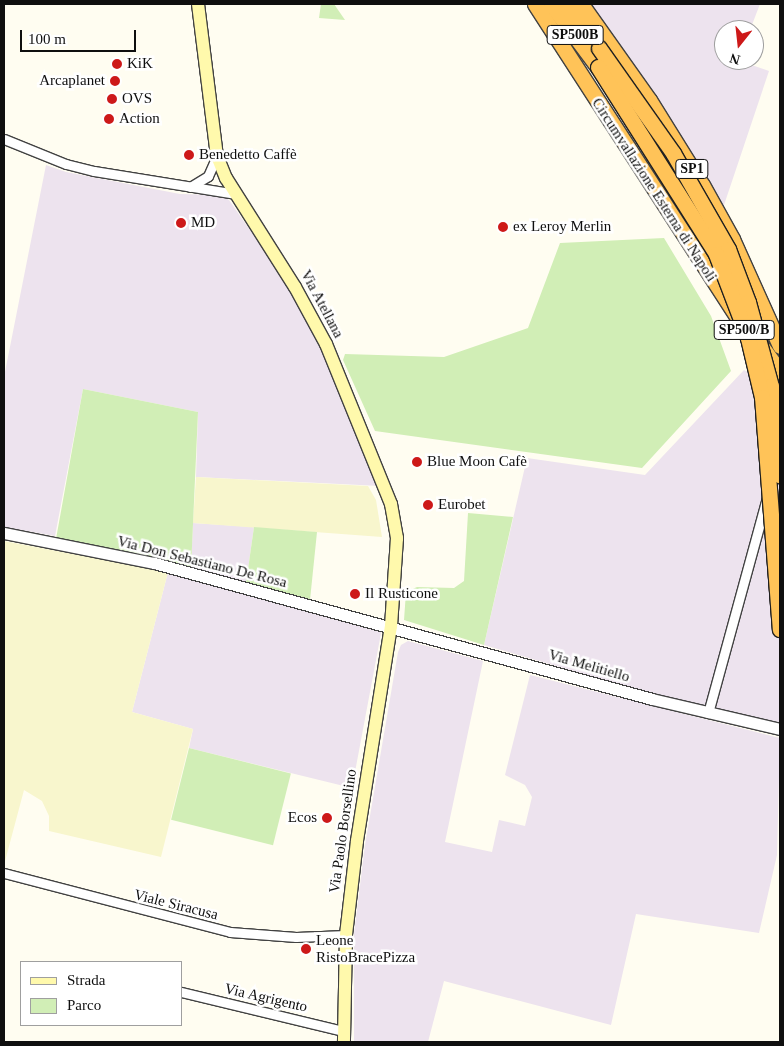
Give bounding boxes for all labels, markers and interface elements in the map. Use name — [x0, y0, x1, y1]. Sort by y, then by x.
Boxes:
scale bar — [22, 20, 139, 52]
north arrow — [714, 20, 764, 70]
road number: SP500B — [546, 24, 604, 46]
text: 100 m — [28, 31, 66, 47]
text: N — [728, 50, 742, 68]
place label: KiK — [127, 55, 153, 73]
marker: KiK — [111, 58, 123, 70]
place label: Arcaplanet — [39, 72, 105, 90]
marker: Arcaplanet — [109, 75, 121, 87]
place label: OVS — [122, 90, 152, 108]
marker: OVS — [106, 93, 118, 105]
street label: Circumvallazione Esterna di Napoli — [588, 95, 720, 285]
place label: Action — [119, 110, 160, 128]
marker: Action — [103, 113, 115, 125]
place label: Benedetto Caffè — [199, 146, 297, 164]
marker: Benedetto Caffè — [183, 149, 195, 161]
road number: SP1 — [674, 157, 710, 180]
place label: MD — [191, 214, 215, 232]
marker: MD — [175, 217, 187, 229]
place label: ex Leroy Merlin — [513, 218, 611, 236]
marker: ex Leroy Merlin — [497, 221, 509, 233]
street label: Via Atellana — [296, 267, 348, 341]
road number: SP500/B — [713, 318, 775, 342]
place label: Blue Moon Cafè — [427, 453, 527, 471]
marker: Blue Moon Cafè — [411, 456, 423, 468]
place label: Eurobet — [438, 496, 485, 514]
marker: Eurobet — [422, 499, 434, 511]
street label: Via Don Sebastiano De Rosa — [115, 532, 289, 592]
place label: Il Rusticone — [365, 585, 438, 603]
marker: Il Rusticone — [349, 588, 361, 600]
street label: Via Melitiello — [546, 646, 632, 686]
street label: Via Paolo Borsellino — [325, 768, 361, 894]
place label: Ecos — [288, 809, 317, 827]
marker: Ecos — [321, 812, 333, 824]
street label: Viale Siracusa — [132, 886, 220, 924]
place label: Leone RistoBracePizza — [316, 931, 415, 966]
marker: Leone RistoBracePizza — [300, 943, 312, 955]
legend — [20, 961, 182, 1026]
text: Strada — [67, 972, 105, 988]
street label: Via Agrigento — [222, 980, 310, 1016]
text: Parco — [67, 997, 101, 1013]

